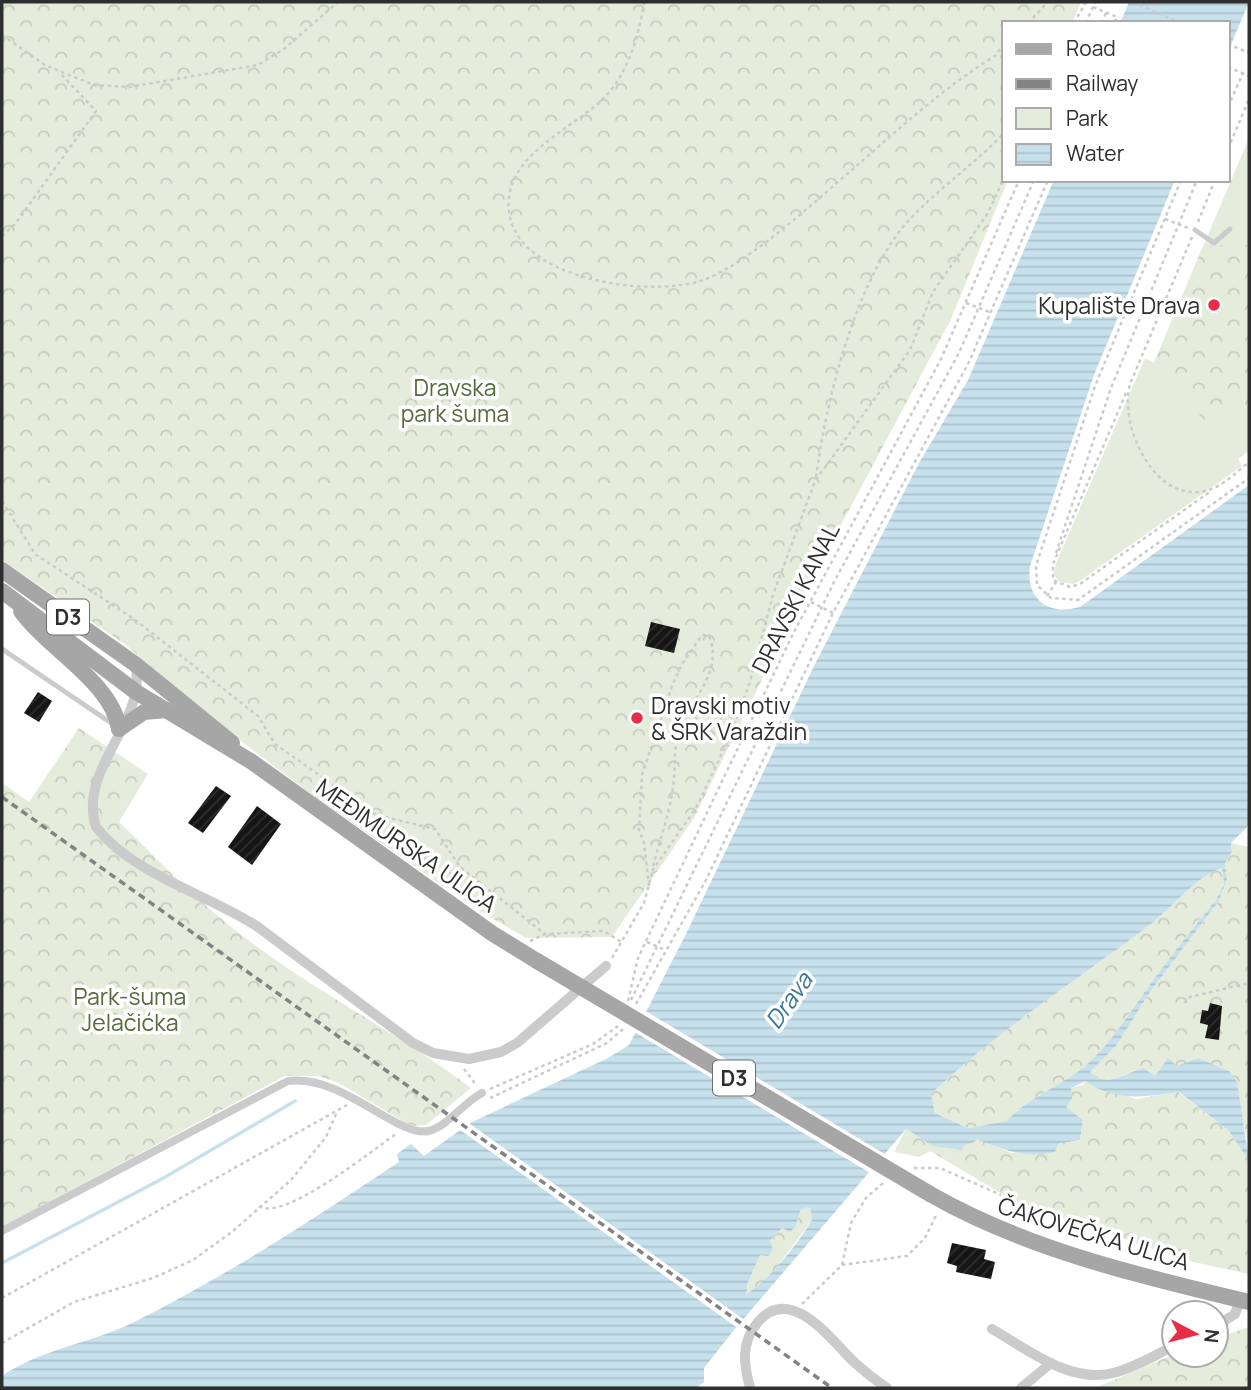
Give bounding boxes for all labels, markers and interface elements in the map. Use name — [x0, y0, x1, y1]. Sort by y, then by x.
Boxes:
legend — [1002, 21, 1230, 182]
text: Road — [1066, 34, 1116, 62]
text: Railway — [1066, 69, 1138, 97]
text: Park — [1066, 104, 1108, 132]
text: Water — [1066, 139, 1125, 167]
place label: Kupalište Drava — [1038, 289, 1200, 321]
marker: Kupalište Drava — [1206, 297, 1222, 313]
park label: Dravska park šuma — [401, 371, 509, 429]
street label: DRAVSKI KANAL — [743, 517, 847, 679]
road number: D3 — [47, 600, 89, 634]
place label: Dravski motiv & ŠRK Varaždin — [651, 689, 807, 747]
marker: Dravski motiv & ŠRK Varaždin — [629, 710, 645, 726]
street label: MEĐIMURSKA ULICA — [310, 771, 504, 920]
water label: Drava — [757, 964, 820, 1035]
park label: Park-šuma Jelačićka — [74, 980, 186, 1038]
road number: D3 — [713, 1060, 755, 1096]
street label: ČAKOVEČKA ULICA — [994, 1189, 1194, 1277]
north arrow — [1160, 1299, 1230, 1369]
text: N — [1198, 1328, 1226, 1344]

